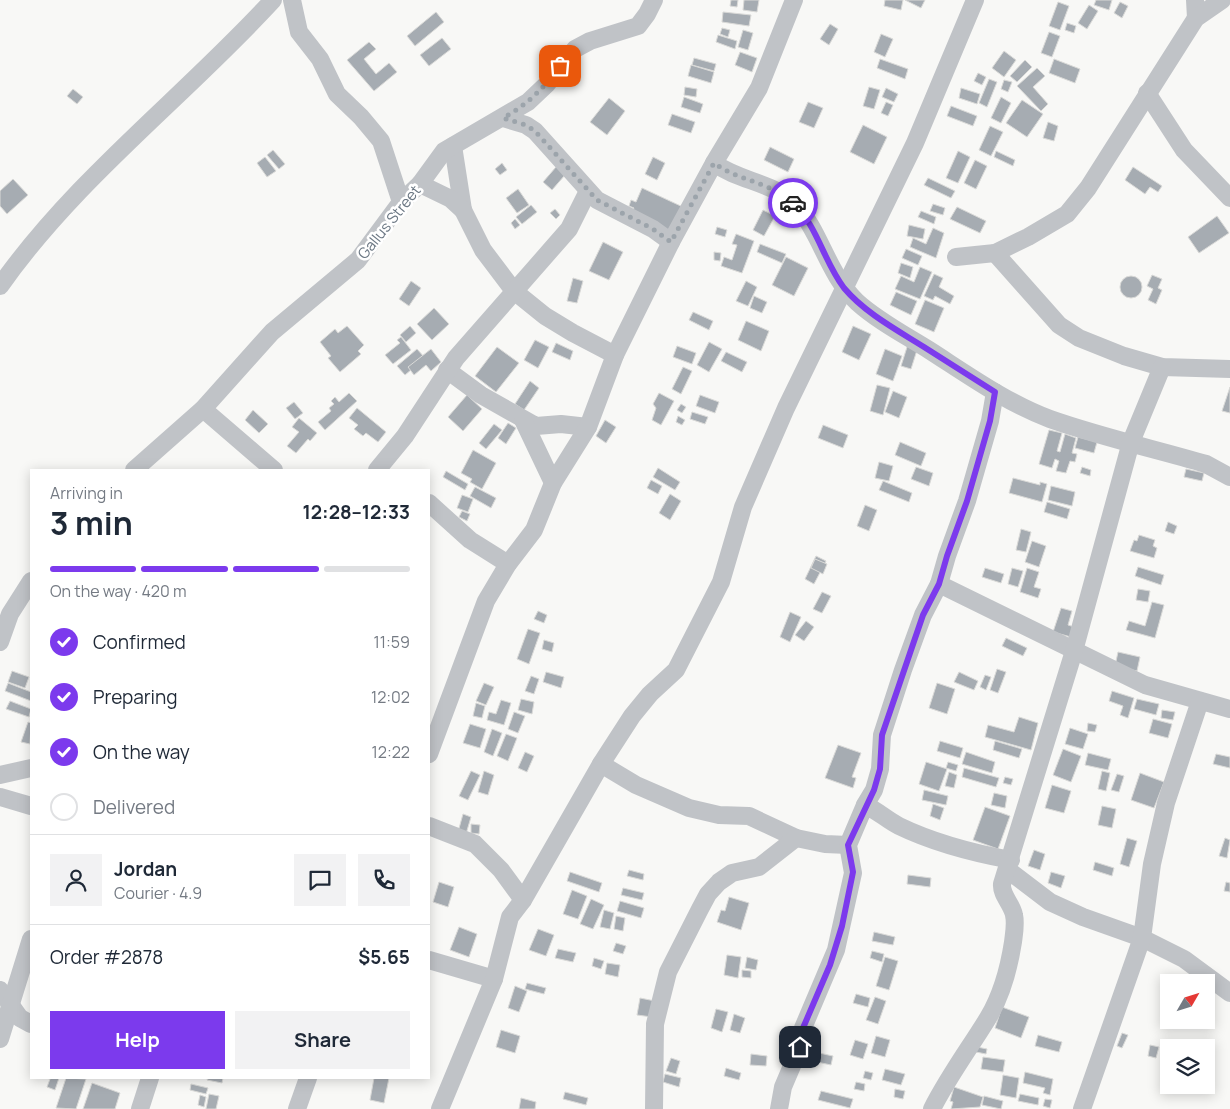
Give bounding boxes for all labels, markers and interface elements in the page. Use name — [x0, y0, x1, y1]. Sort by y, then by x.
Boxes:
pin — [539, 45, 581, 87]
icon: bag — [546, 52, 574, 80]
courier — [768, 178, 818, 228]
street label: Gallus Street — [353, 181, 425, 263]
icon: car — [779, 189, 807, 217]
text: Arriving in — [50, 482, 123, 504]
text: 12:28–12:33 — [302, 499, 410, 525]
text: 3 min — [50, 501, 133, 545]
text: On the way · 420 m — [50, 580, 187, 602]
icon: check — [50, 628, 78, 656]
text: Confirmed — [93, 629, 186, 655]
text: 11:59 — [374, 631, 410, 653]
icon: check — [50, 683, 78, 711]
text: Preparing — [93, 684, 178, 710]
text: 12:02 — [371, 686, 410, 708]
icon: check — [50, 738, 78, 766]
text: On the way — [93, 739, 190, 765]
text: 12:22 — [372, 741, 410, 763]
text: Delivered — [93, 794, 175, 820]
button: person — [50, 854, 102, 906]
button: chat — [294, 854, 346, 906]
button: phone — [358, 854, 410, 906]
text: Jordan — [114, 856, 177, 882]
text: Courier · 4.9 — [114, 882, 202, 904]
text: Order #2878 — [50, 944, 163, 970]
text: $5.65 — [358, 944, 410, 970]
north arrow — [1160, 974, 1215, 1029]
map controls — [1160, 974, 1215, 1094]
button: Help — [50, 1011, 225, 1069]
button: Share — [235, 1011, 410, 1069]
pin — [779, 1026, 821, 1068]
icon: home — [786, 1033, 814, 1061]
button: layers — [1160, 1039, 1215, 1094]

